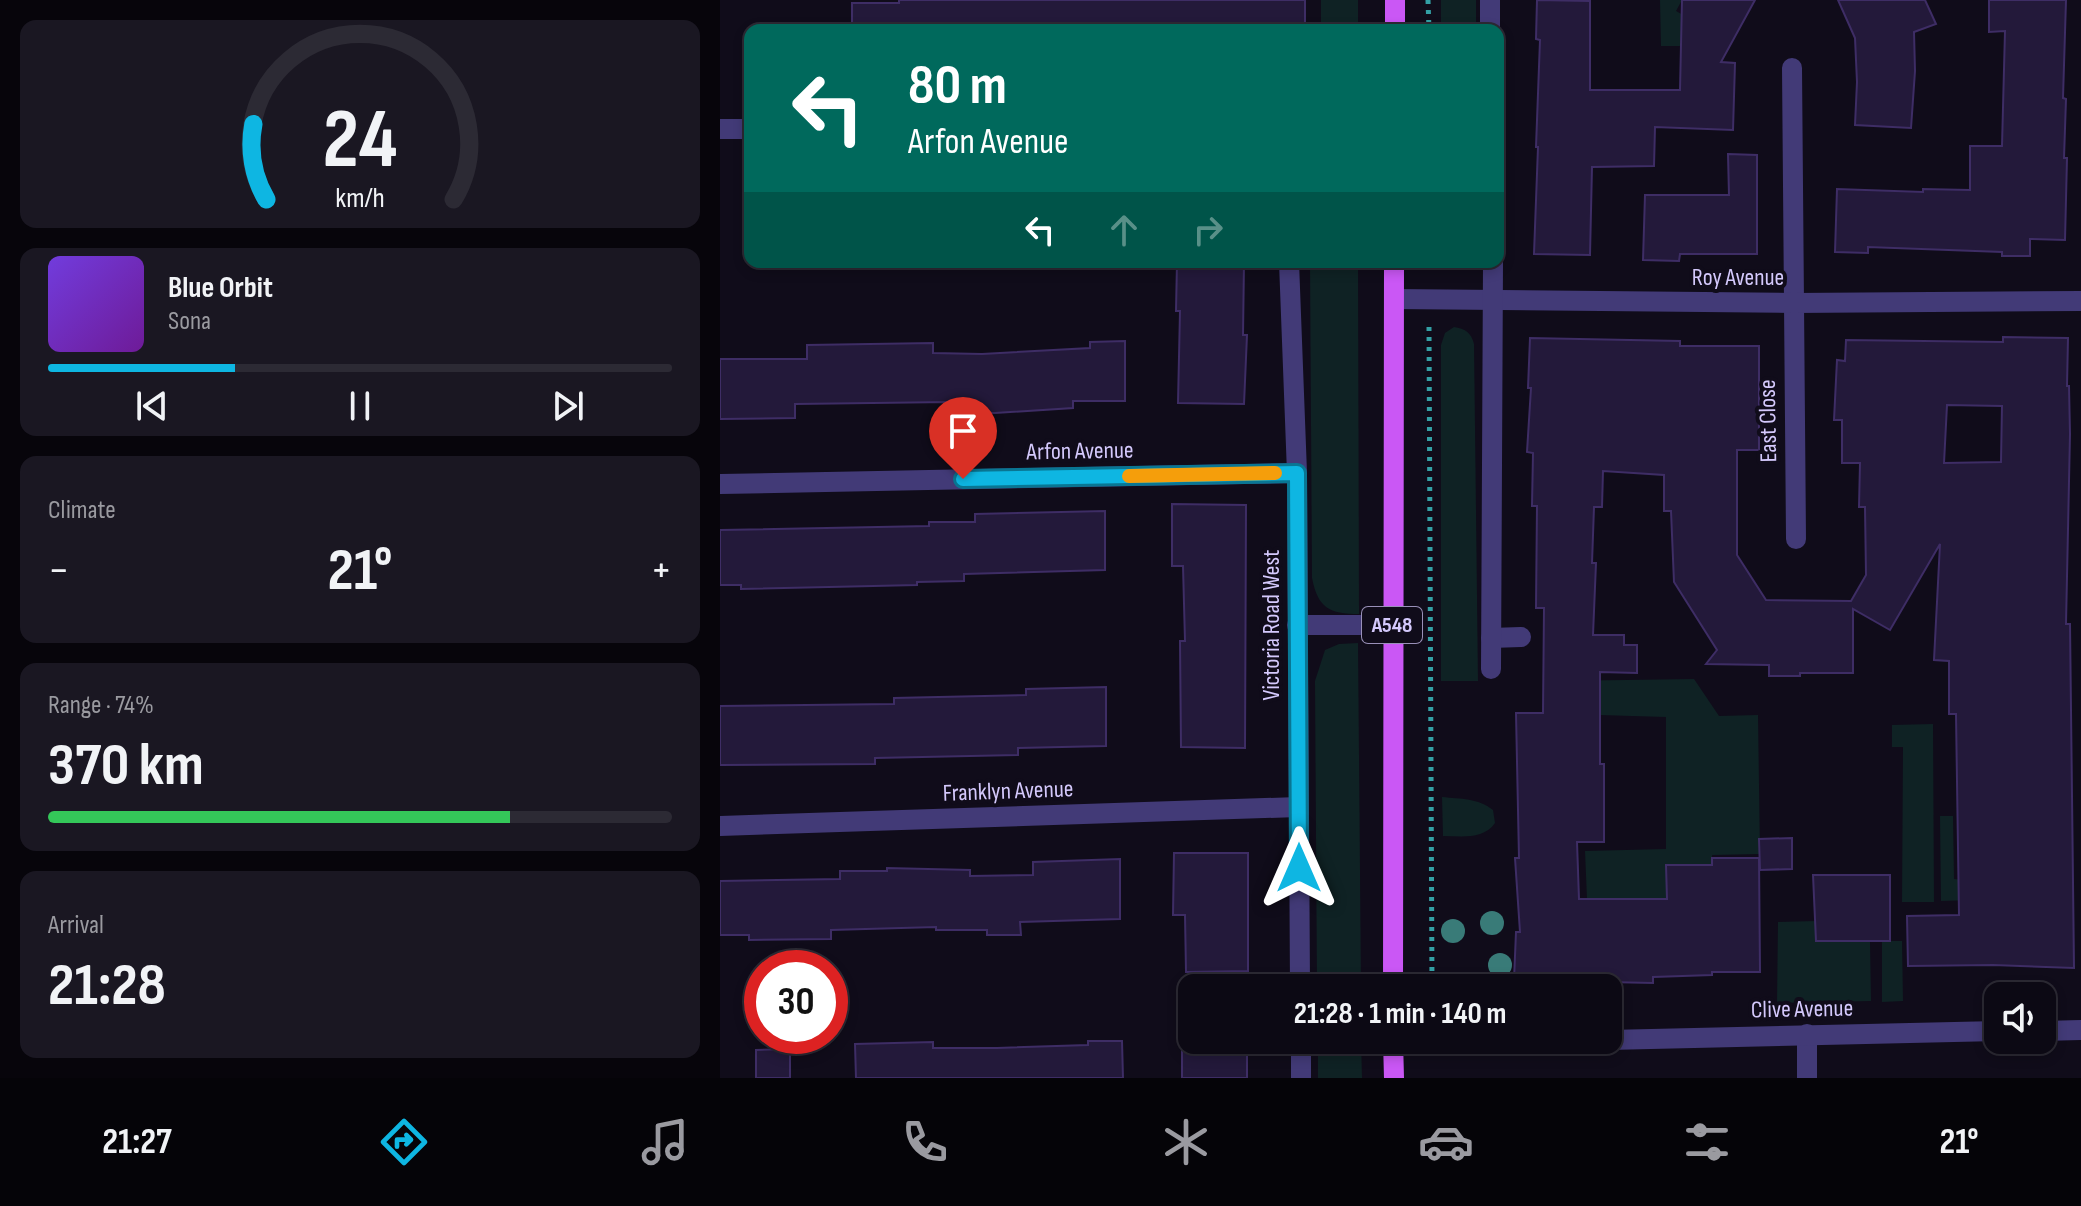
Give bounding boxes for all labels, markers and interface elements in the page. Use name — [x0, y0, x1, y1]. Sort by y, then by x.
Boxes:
text: 80 m — [908, 53, 1007, 120]
icon: left — [776, 56, 880, 160]
text: 24 — [323, 91, 397, 191]
text: Arfon Avenue — [908, 121, 1069, 164]
text: km/h — [335, 181, 385, 216]
icon: left — [1018, 208, 1062, 252]
icon: ahead — [1102, 208, 1146, 252]
icon: right — [1186, 208, 1230, 252]
street label: Roy Avenue — [1692, 263, 1784, 292]
text: Blue Orbit — [168, 270, 273, 306]
text: Sona — [168, 306, 211, 337]
street label: East Close — [1753, 379, 1783, 463]
icon: previous — [130, 384, 174, 428]
icon: pause — [338, 384, 382, 428]
icon: next — [546, 384, 590, 428]
pin — [929, 397, 997, 479]
icon: arrive — [941, 409, 985, 453]
street label: Arfon Avenue — [1025, 436, 1134, 466]
text: Climate — [48, 495, 116, 526]
text: 21° — [327, 535, 393, 607]
text: − — [48, 544, 70, 597]
text: + — [650, 544, 672, 597]
street label: Victoria Road West — [1257, 550, 1286, 700]
road number: A548 — [1362, 607, 1422, 643]
text: Range · 74% — [48, 690, 154, 721]
text: 370 km — [48, 730, 204, 802]
street label: Franklyn Avenue — [942, 774, 1074, 808]
position arrow — [1257, 826, 1341, 910]
text: Arrival — [48, 910, 104, 941]
text: 21:28 — [48, 950, 166, 1022]
speed limit sign: 30 — [744, 950, 848, 1054]
map controls — [1984, 982, 2056, 1054]
button: sound — [1984, 982, 2056, 1054]
street label: Clive Avenue — [1751, 994, 1853, 1024]
text: 21:28 · 1 min · 140 m — [1294, 996, 1506, 1032]
icon: directions — [376, 1114, 432, 1170]
icon: music — [637, 1114, 693, 1170]
icon: phone — [897, 1114, 953, 1170]
icon: climate — [1158, 1114, 1214, 1170]
icon: car — [1418, 1114, 1474, 1170]
icon: filters — [1679, 1114, 1735, 1170]
text: 21:27 — [102, 1121, 172, 1164]
text: 21° — [1940, 1121, 1979, 1164]

